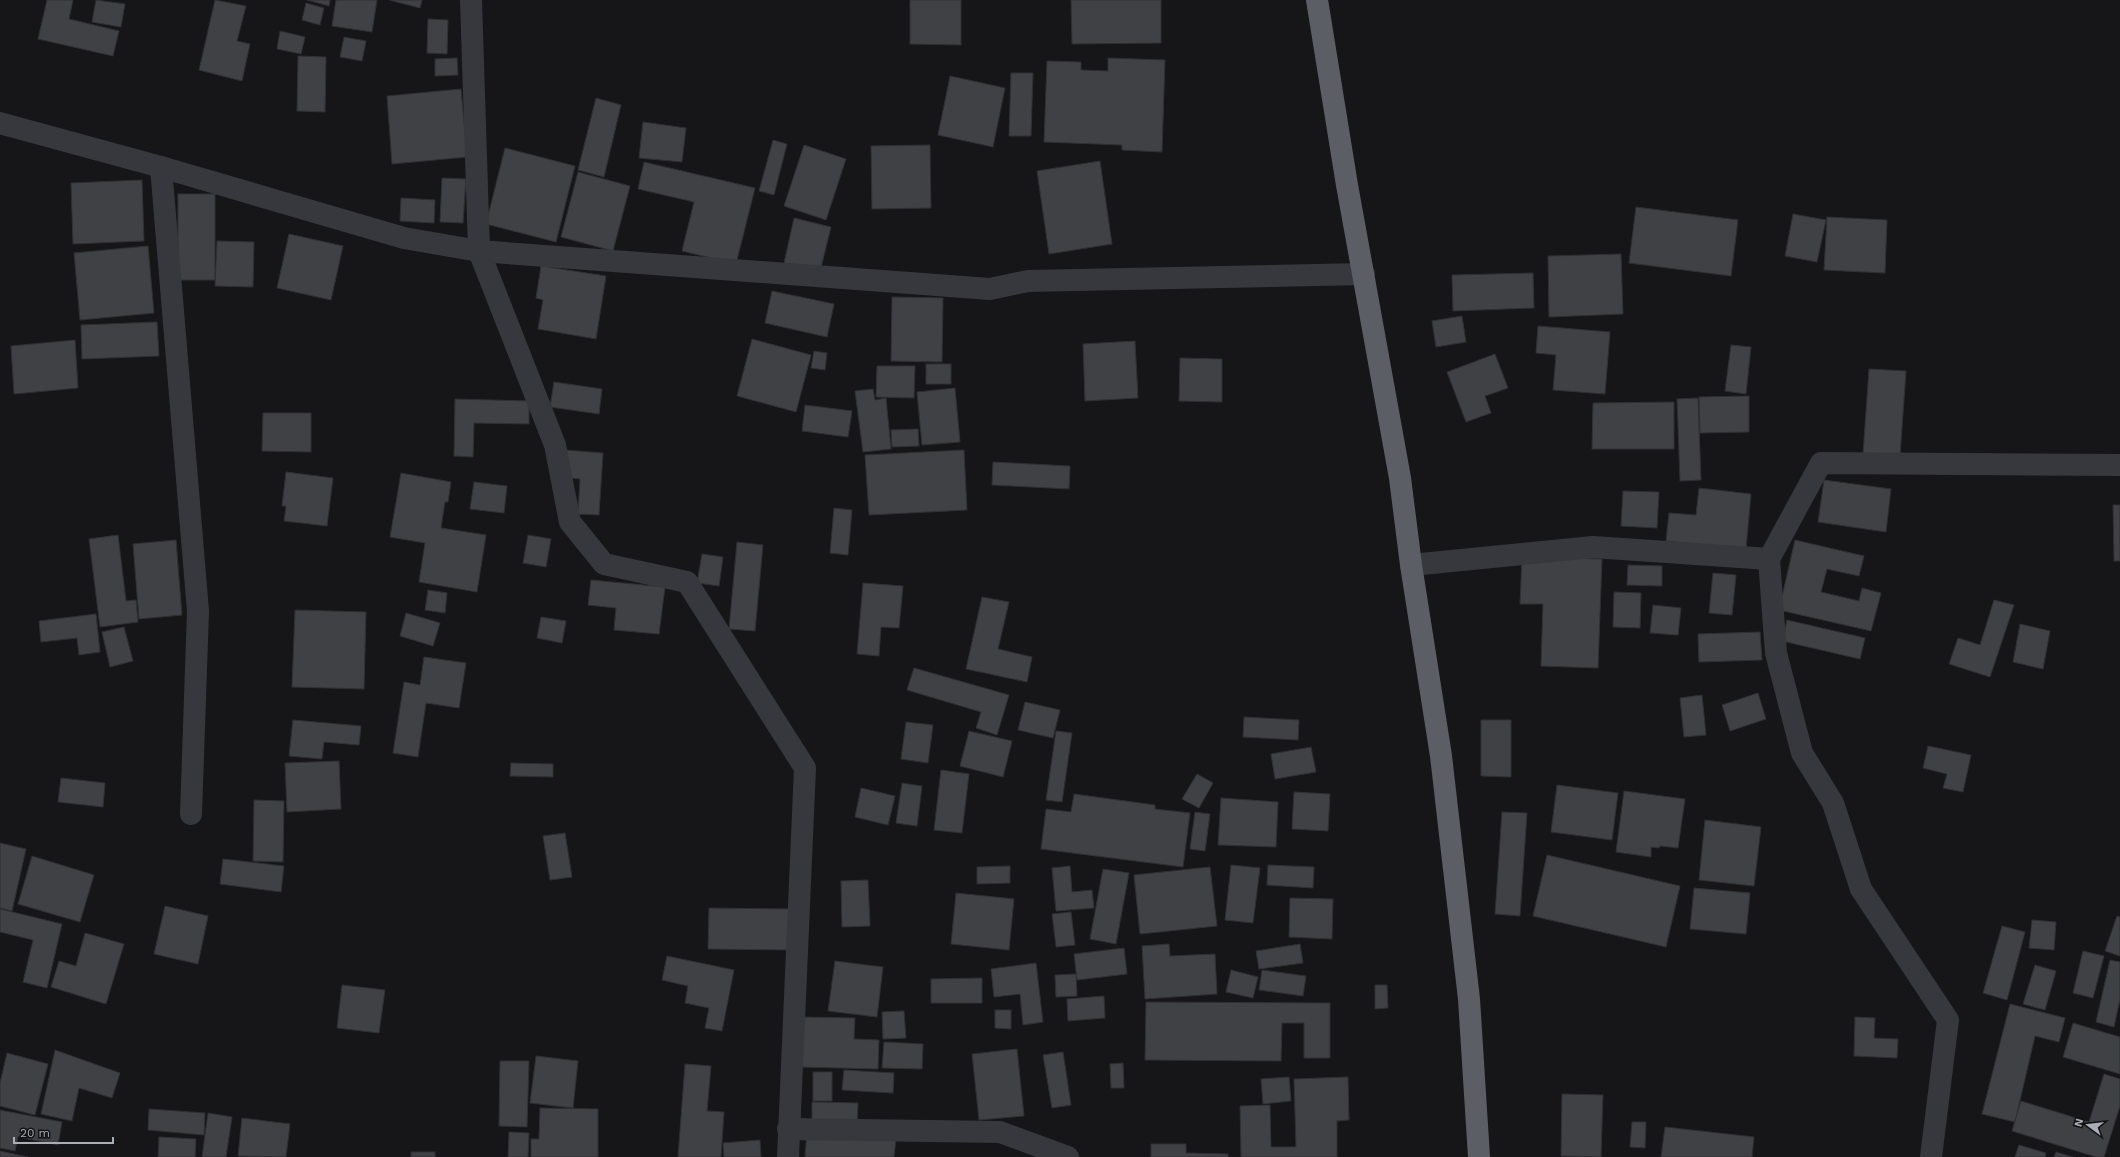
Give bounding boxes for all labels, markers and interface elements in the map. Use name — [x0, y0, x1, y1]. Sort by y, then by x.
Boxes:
north arrow — [2068, 1105, 2108, 1145]
text: N — [2071, 1117, 2086, 1128]
scale bar — [14, 1119, 113, 1145]
text: 20 m — [20, 1126, 50, 1140]

